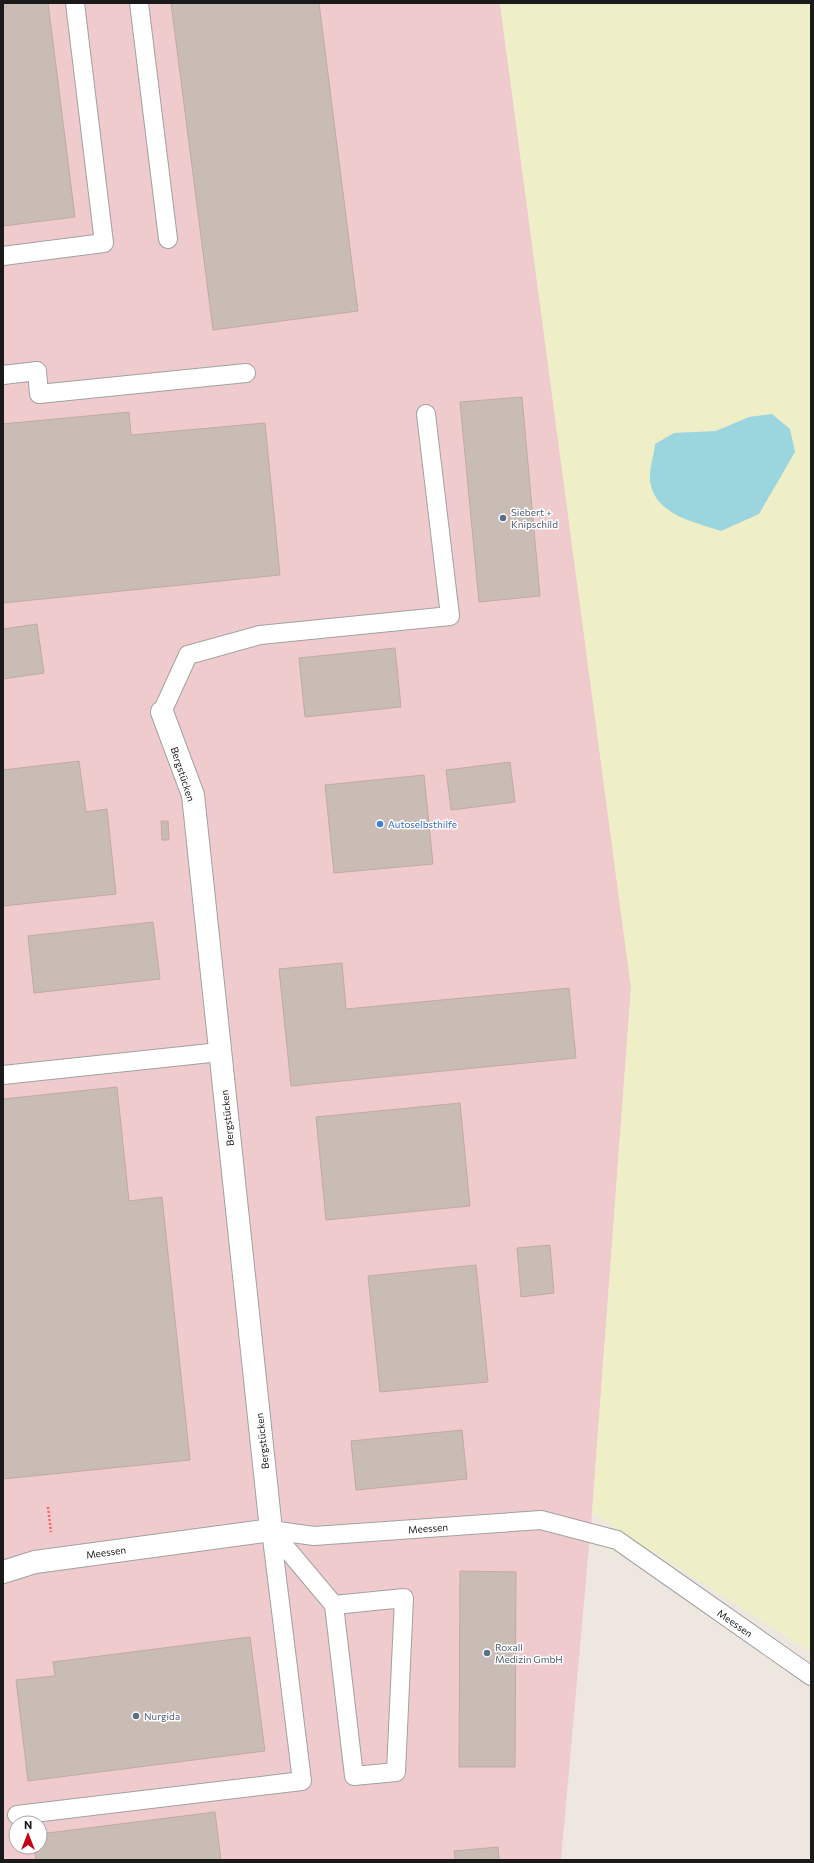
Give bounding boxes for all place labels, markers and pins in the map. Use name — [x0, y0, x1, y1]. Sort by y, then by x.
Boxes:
place label: Siebert + Knipschild — [511, 506, 558, 530]
marker: Siebert + Knipschild — [498, 513, 508, 523]
place label: Autoselbsthilfe — [388, 818, 457, 830]
marker: Autoselbsthilfe — [375, 819, 385, 829]
place label: Roxall Medizin GmbH — [495, 1641, 563, 1665]
marker: Roxall Medizin GmbH — [482, 1648, 492, 1658]
place label: Nurgida — [144, 1710, 180, 1722]
marker: Nurgida — [131, 1711, 141, 1721]

